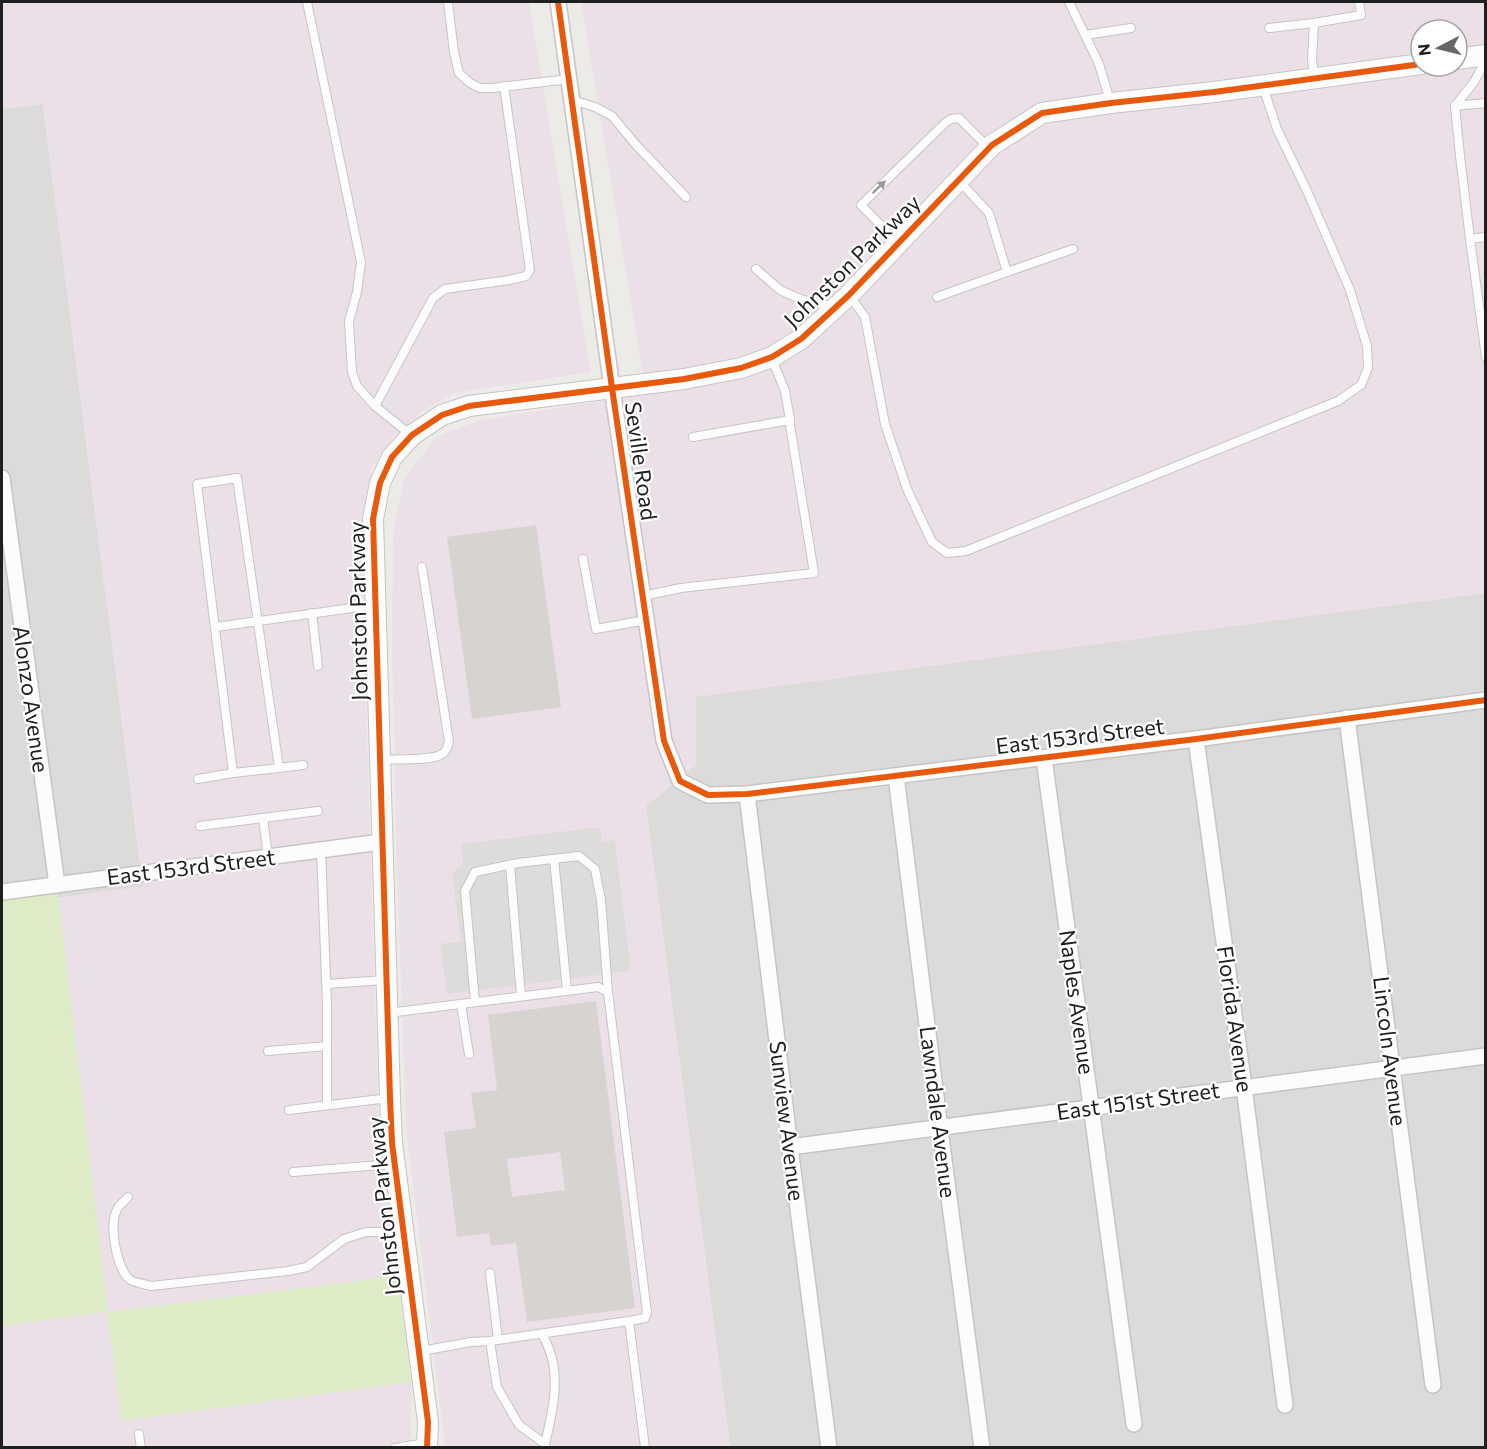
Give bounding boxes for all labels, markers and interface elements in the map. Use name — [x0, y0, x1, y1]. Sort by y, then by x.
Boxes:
north arrow — [1409, 18, 1469, 78]
text: N — [1413, 43, 1434, 57]
one-way arrow — [871, 180, 886, 194]
street label: Johnston Parkway — [778, 189, 926, 333]
street label: Seville Road — [620, 400, 663, 522]
street label: Johnston Parkway — [342, 521, 373, 701]
street label: Alonzo Avenue — [8, 624, 55, 774]
street label: East 153rd Street — [994, 712, 1166, 759]
street label: East 153rd Street — [105, 843, 277, 890]
street label: Naples Avenue — [1054, 928, 1101, 1076]
street label: Florida Avenue — [1212, 944, 1259, 1094]
street label: Lincoln Avenue — [1368, 975, 1413, 1127]
street label: Lawndale Avenue — [915, 1024, 962, 1199]
street label: Sunview Avenue — [764, 1039, 811, 1202]
street label: East 151st Street — [1055, 1076, 1221, 1125]
street label: Johnston Parkway — [361, 1115, 406, 1297]

